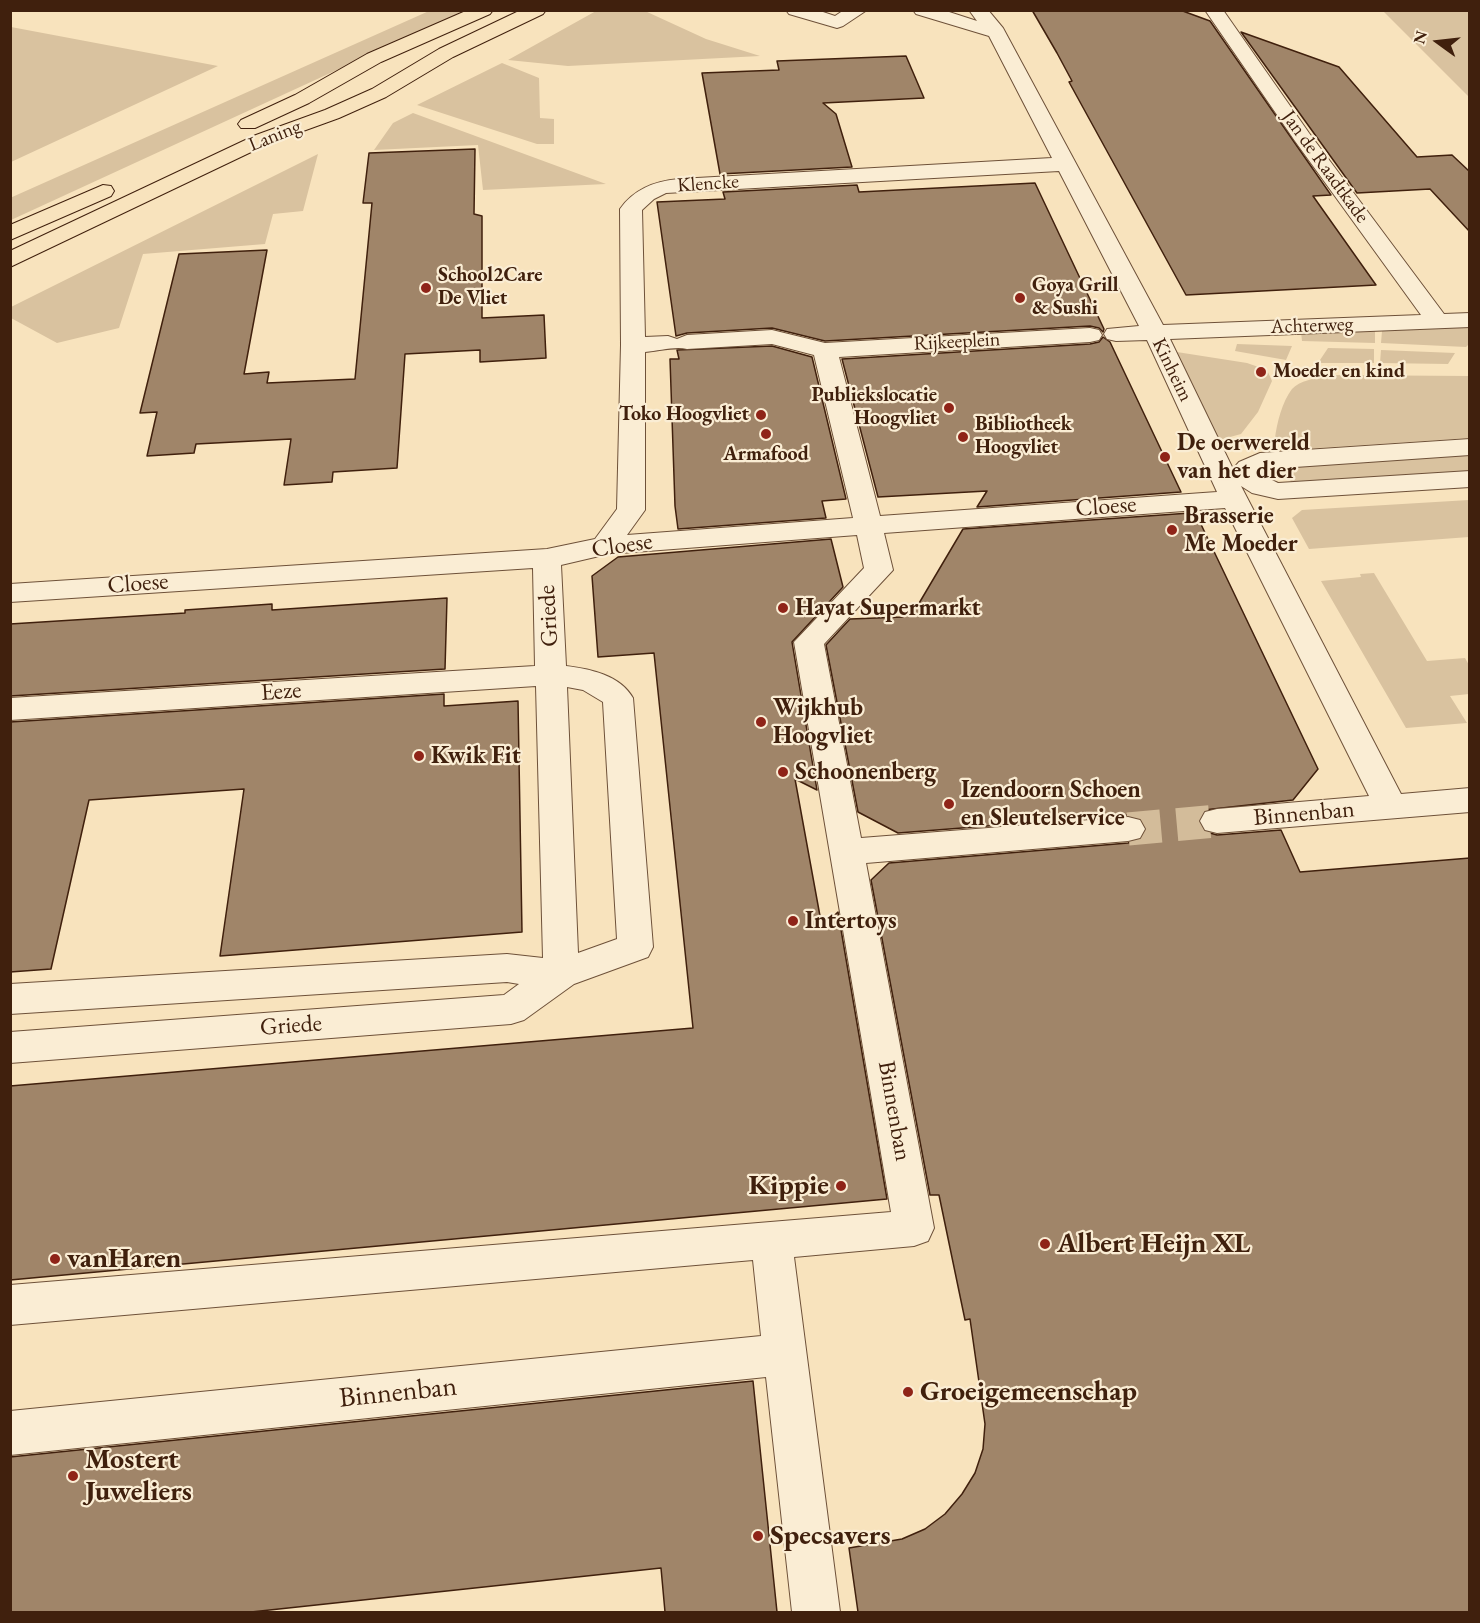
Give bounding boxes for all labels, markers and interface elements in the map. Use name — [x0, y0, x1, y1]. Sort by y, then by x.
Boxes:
north arrow — [1408, 12, 1468, 72]
text: N — [1408, 28, 1432, 46]
street label: Jan de Raadtkade — [1276, 106, 1374, 228]
street label: Laning — [245, 115, 305, 157]
street label: Klencke — [676, 170, 740, 198]
place label: School2Care De Vliet — [438, 264, 543, 311]
place label: Goya Grill & Sushi — [1032, 274, 1118, 321]
marker: School2Care De Vliet — [419, 281, 433, 295]
marker: Goya Grill & Sushi — [1013, 291, 1027, 305]
street label: Achterweg — [1270, 313, 1354, 339]
street label: Rijkeeplein — [913, 328, 1001, 356]
street label: Kinheim — [1146, 334, 1198, 406]
place label: Moeder en kind — [1273, 360, 1405, 384]
marker: Moeder en kind — [1254, 365, 1268, 379]
place label: Publiekslocatie Hoogvliet — [811, 384, 937, 431]
marker: Publiekslocatie Hoogvliet — [942, 401, 956, 415]
place label: Toko Hoogvliet — [619, 403, 749, 427]
marker: Toko Hoogvliet — [754, 408, 768, 422]
place label: Bibliotheek Hoogvliet — [975, 413, 1072, 460]
marker: Armafood — [759, 427, 773, 441]
place label: De oerwereld van het dier — [1177, 429, 1310, 485]
marker: Bibliotheek Hoogvliet — [956, 430, 970, 444]
place label: Armafood — [723, 443, 809, 467]
marker: De oerwereld van het dier — [1158, 450, 1172, 464]
street label: Cloese — [1074, 491, 1138, 523]
place label: Brasserie Me Moeder — [1184, 502, 1298, 558]
marker: Brasserie Me Moeder — [1165, 523, 1179, 537]
street label: Cloese — [590, 527, 654, 565]
street label: Cloese — [106, 568, 170, 600]
street label: Griede — [533, 584, 565, 648]
place label: Hayat Supermarkt — [795, 594, 980, 622]
marker: Hayat Supermarkt — [776, 601, 790, 615]
street label: Eeze — [260, 676, 302, 708]
place label: Wijkhub Hoogvliet — [773, 694, 872, 750]
marker: Wijkhub Hoogvliet — [754, 715, 768, 729]
place label: Kwik Fit — [431, 742, 521, 770]
marker: Kwik Fit — [412, 749, 426, 763]
place label: Schoonenberg — [795, 758, 936, 786]
marker: Schoonenberg — [776, 765, 790, 779]
place label: Izendoorn Schoen en Sleutelservice — [961, 776, 1141, 832]
street label: Binnenban — [1252, 795, 1356, 833]
marker: Izendoorn Schoen en Sleutelservice — [942, 797, 956, 811]
place label: Intertoys — [805, 907, 897, 935]
marker: Intertoys — [786, 914, 800, 928]
street label: Griede — [259, 1009, 323, 1043]
street label: Binnenban — [871, 1059, 917, 1163]
place label: Kippie — [749, 1169, 829, 1203]
marker: Kippie — [834, 1179, 848, 1193]
place label: Albert Heijn XL — [1057, 1227, 1250, 1261]
marker: Albert Heijn XL — [1038, 1237, 1052, 1251]
place label: vanHaren — [67, 1242, 181, 1276]
marker: vanHaren — [48, 1252, 62, 1266]
street label: Binnenban — [337, 1370, 459, 1416]
place label: Groeigemeenschap — [920, 1375, 1137, 1409]
marker: Groeigemeenschap — [901, 1385, 915, 1399]
place label: Mostert Juweliers — [85, 1443, 192, 1509]
marker: Mostert Juweliers — [66, 1469, 80, 1483]
place label: Specsavers — [770, 1519, 890, 1553]
marker: Specsavers — [751, 1529, 765, 1543]

